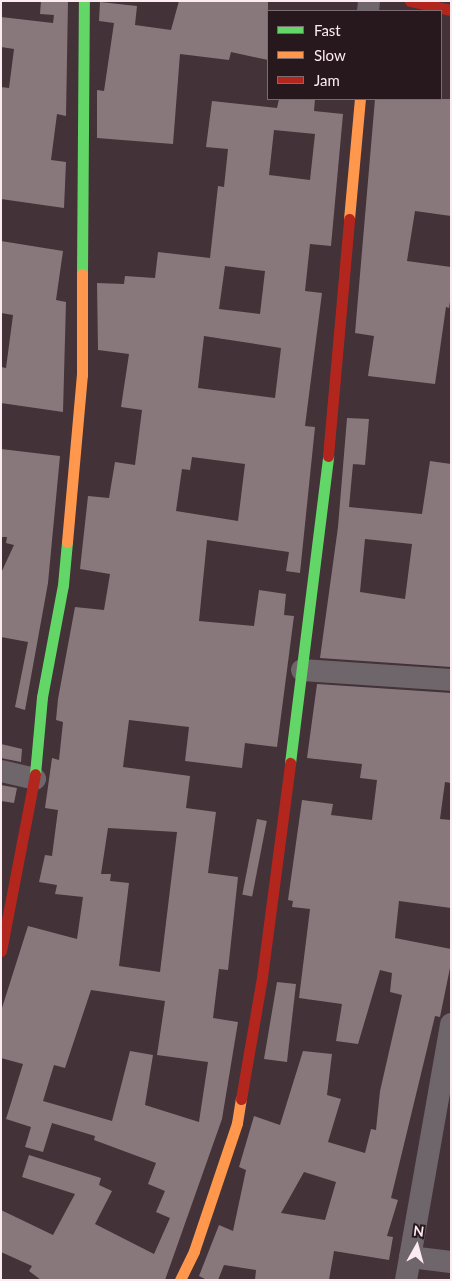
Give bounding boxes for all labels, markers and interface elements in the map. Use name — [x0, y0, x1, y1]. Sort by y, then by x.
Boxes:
legend — [267, 10, 442, 100]
text: Fast — [314, 21, 341, 39]
text: Slow — [314, 46, 346, 64]
text: Jam — [314, 71, 340, 89]
north arrow — [392, 1221, 442, 1271]
text: N — [412, 1222, 425, 1240]

